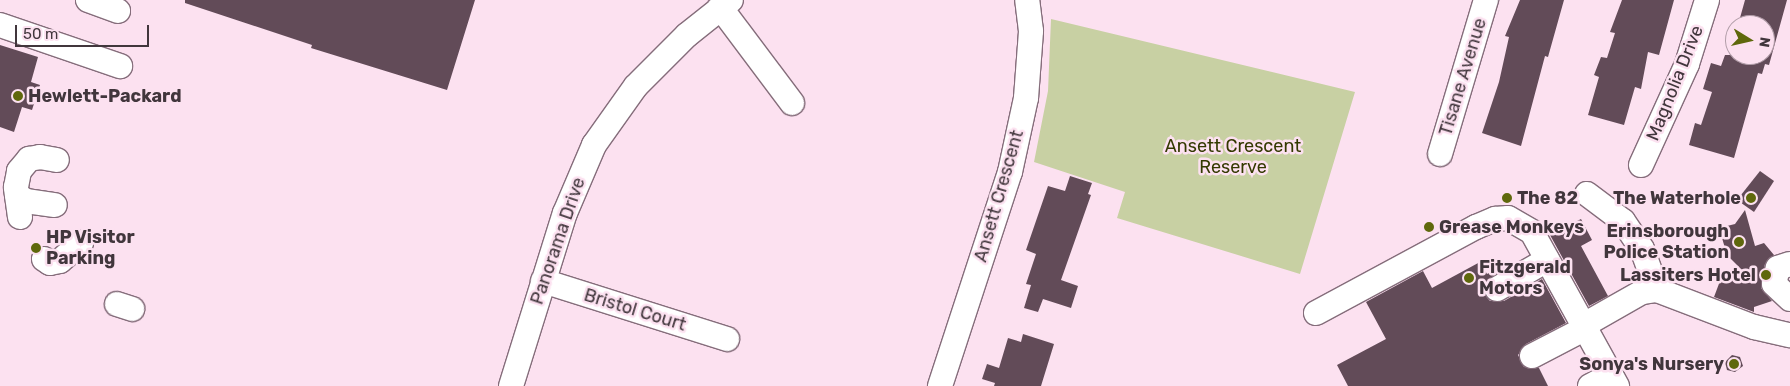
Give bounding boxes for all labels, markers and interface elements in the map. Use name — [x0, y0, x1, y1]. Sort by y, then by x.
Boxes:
scale bar — [18, 15, 151, 47]
street label: Tisane Avenue — [1435, 15, 1491, 139]
north arrow — [1725, 15, 1775, 65]
street label: Magnolia Drive — [1642, 22, 1708, 144]
text: 50 m — [23, 25, 58, 43]
text: N — [1755, 36, 1774, 49]
place label: Hewlett-Packard — [28, 85, 182, 107]
marker: Hewlett-Packard — [12, 90, 24, 102]
street label: Ansett Crescent — [970, 127, 1028, 265]
park label: Ansett Crescent Reserve — [1165, 136, 1301, 178]
street label: Panorama Drive — [526, 175, 590, 307]
place label: The 82 — [1517, 187, 1578, 209]
place label: The Waterhole — [1613, 187, 1741, 209]
marker: The 82 — [1501, 192, 1513, 204]
marker: The Waterhole — [1745, 192, 1757, 204]
place label: Grease Monkeys — [1439, 216, 1584, 238]
marker: Grease Monkeys — [1423, 221, 1435, 233]
place label: Erinsborough Police Station — [1603, 221, 1729, 264]
place label: HP Visitor Parking — [46, 227, 136, 270]
marker: Erinsborough Police Station — [1733, 236, 1745, 248]
marker: HP Visitor Parking — [30, 242, 42, 254]
place label: Fitzgerald Motors — [1479, 257, 1571, 300]
place label: Lassiters Hotel — [1620, 264, 1756, 286]
marker: Lassiters Hotel — [1760, 269, 1772, 281]
marker: Fitzgerald Motors — [1463, 272, 1475, 284]
street label: Bristol Court — [581, 284, 689, 336]
place label: Sonya's Nursery — [1579, 353, 1724, 375]
marker: Sonya's Nursery — [1728, 358, 1740, 370]

